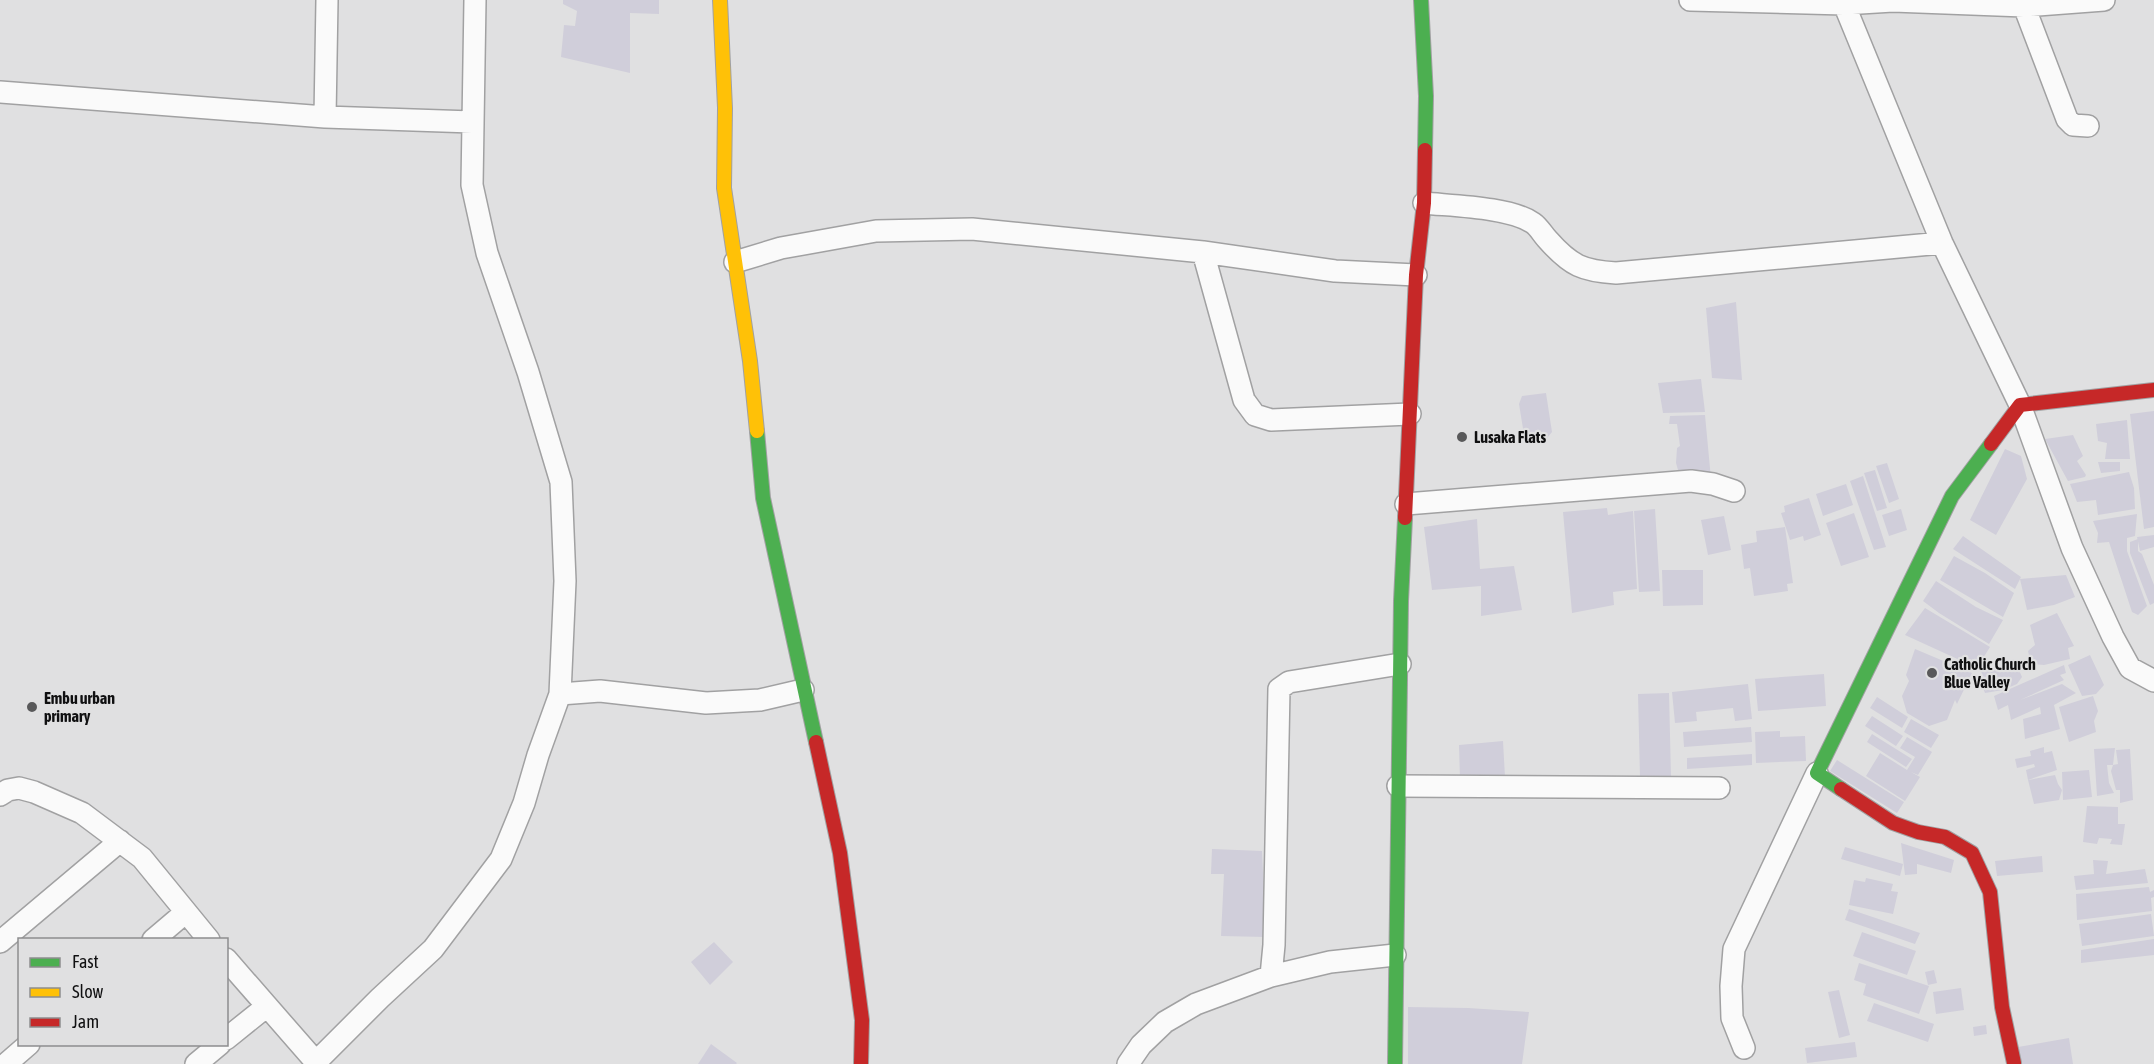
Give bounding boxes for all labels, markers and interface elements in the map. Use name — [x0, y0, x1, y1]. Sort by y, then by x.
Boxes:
place label: Lusaka Flats — [1474, 428, 1546, 446]
marker: Lusaka Flats — [1455, 430, 1469, 444]
place label: Catholic Church Blue Valley — [1944, 655, 2036, 691]
marker: Catholic Church Blue Valley — [1925, 666, 1939, 680]
place label: Embu urban primary — [44, 689, 115, 725]
marker: Embu urban primary — [25, 700, 39, 714]
legend — [18, 938, 228, 1046]
text: Fast — [72, 951, 99, 972]
text: Slow — [72, 981, 103, 1002]
text: Jam — [72, 1011, 99, 1032]

